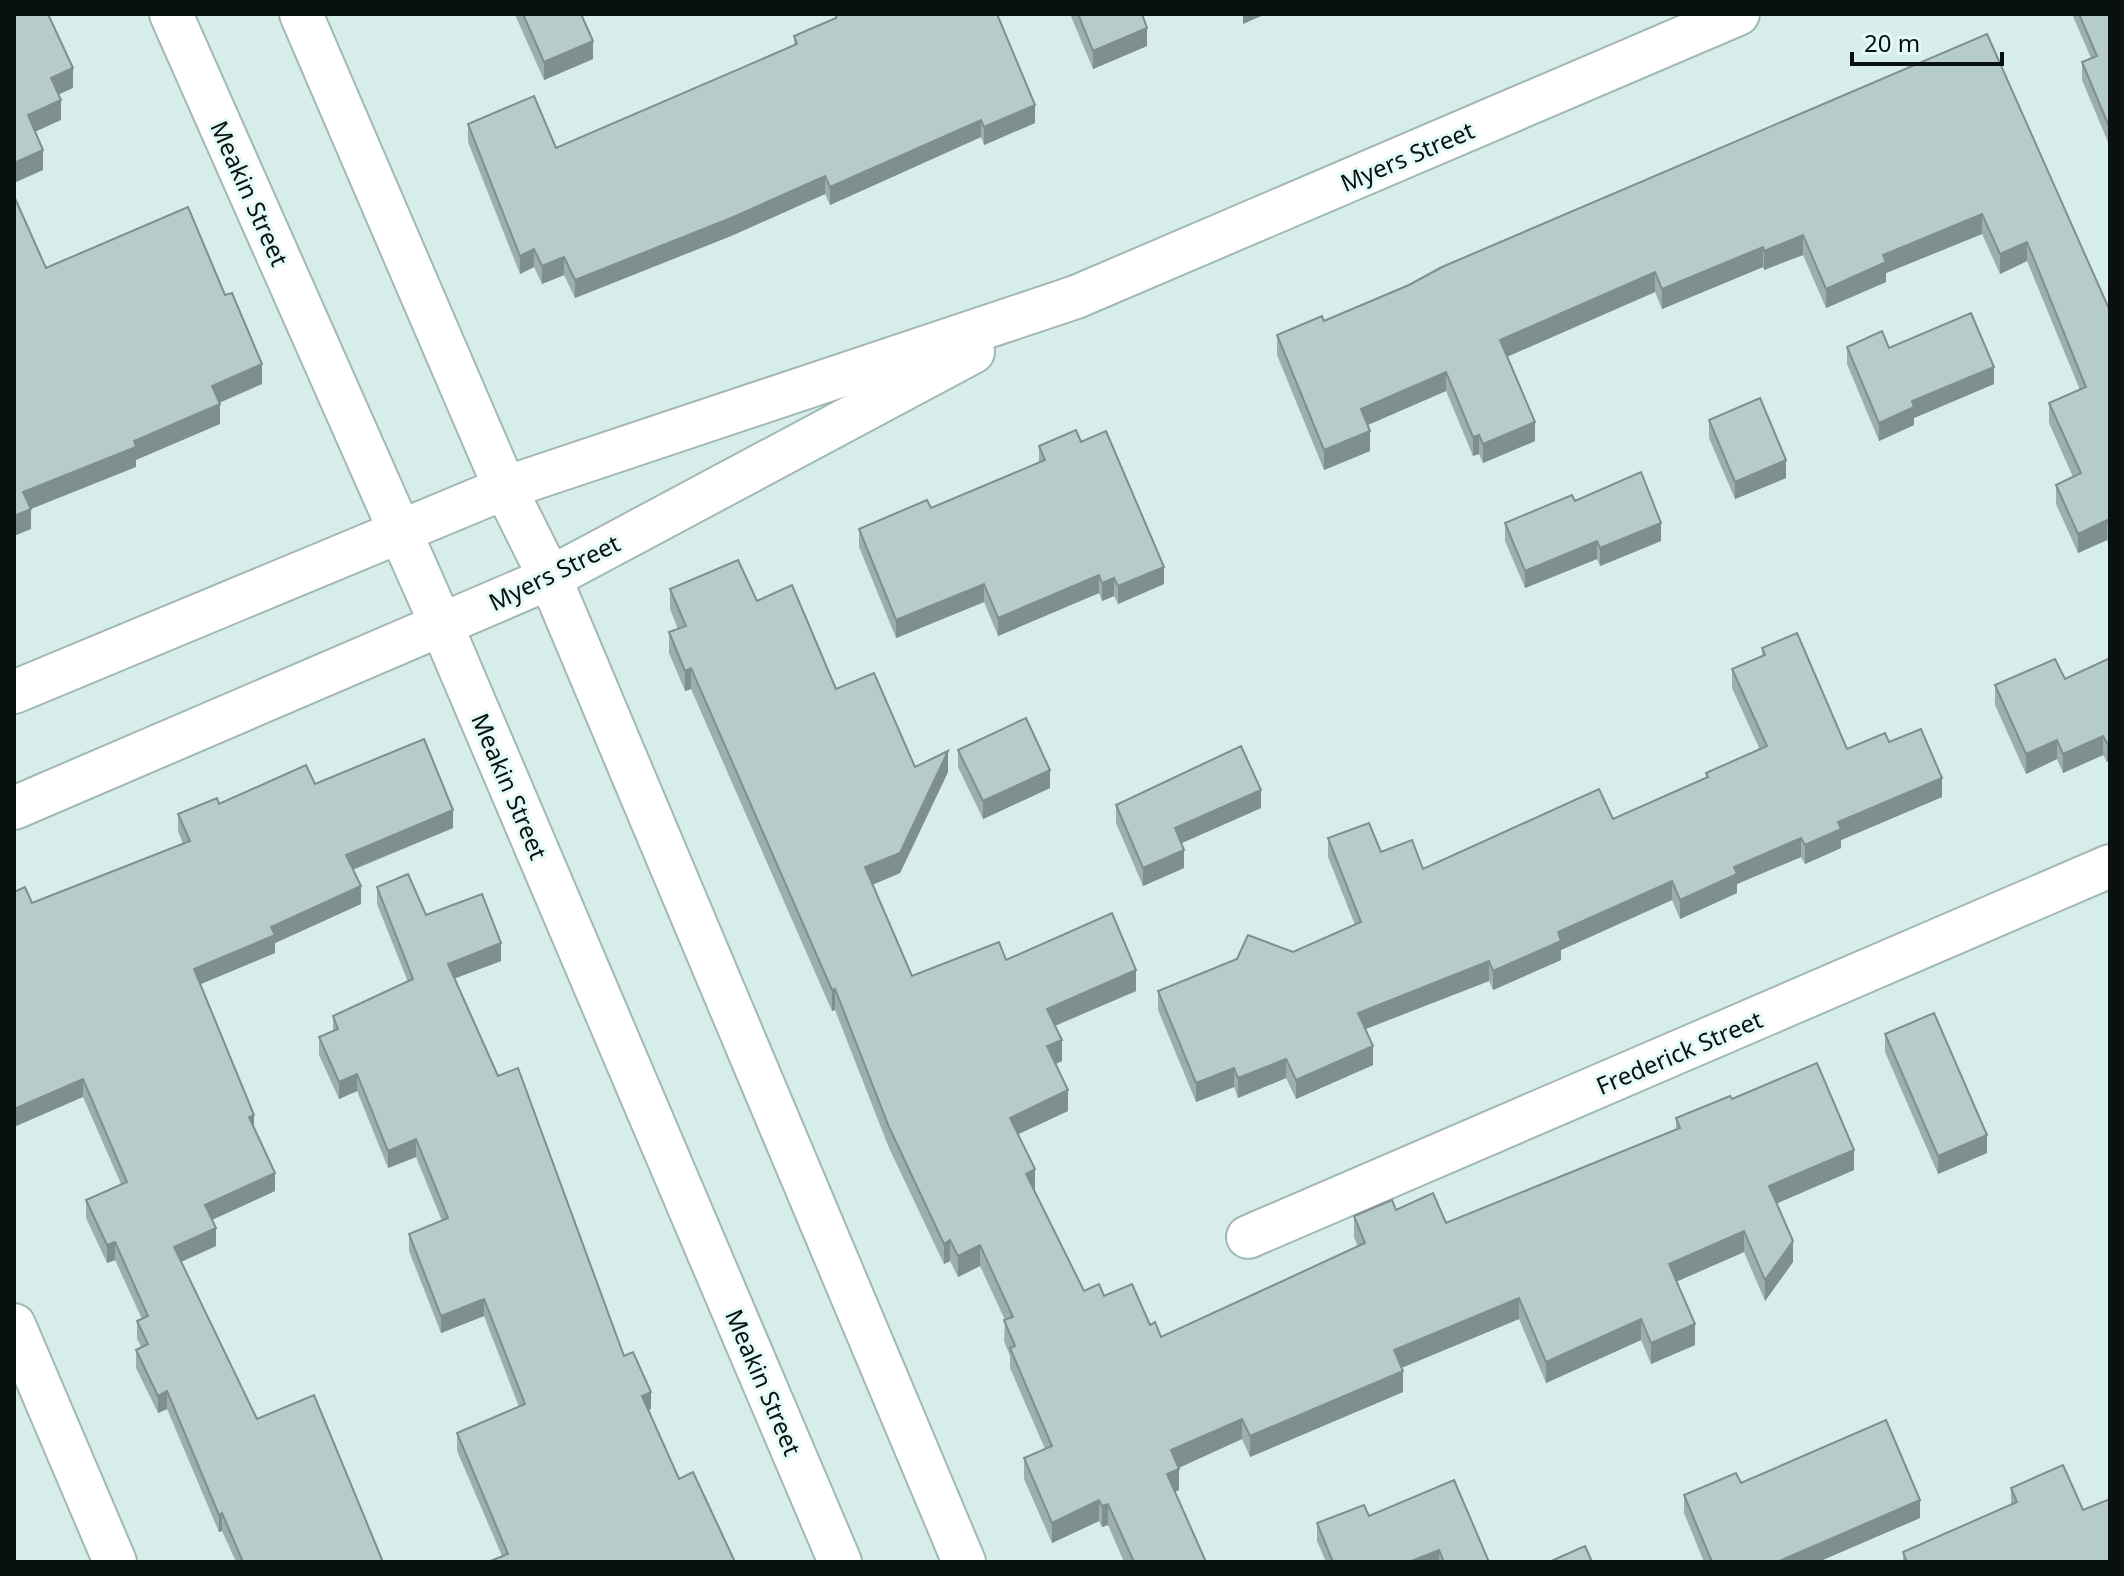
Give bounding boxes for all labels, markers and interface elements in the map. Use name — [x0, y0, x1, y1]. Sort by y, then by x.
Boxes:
scale bar — [1852, 16, 2002, 66]
text: 20 m — [1864, 26, 1920, 59]
street label: Myers Street — [1335, 113, 1479, 199]
street label: Meakin Street — [203, 115, 297, 271]
street label: Myers Street — [483, 526, 625, 618]
street label: Meakin Street — [464, 708, 556, 864]
street label: Frederick Street — [1591, 1002, 1767, 1102]
street label: Meakin Street — [718, 1304, 810, 1460]

